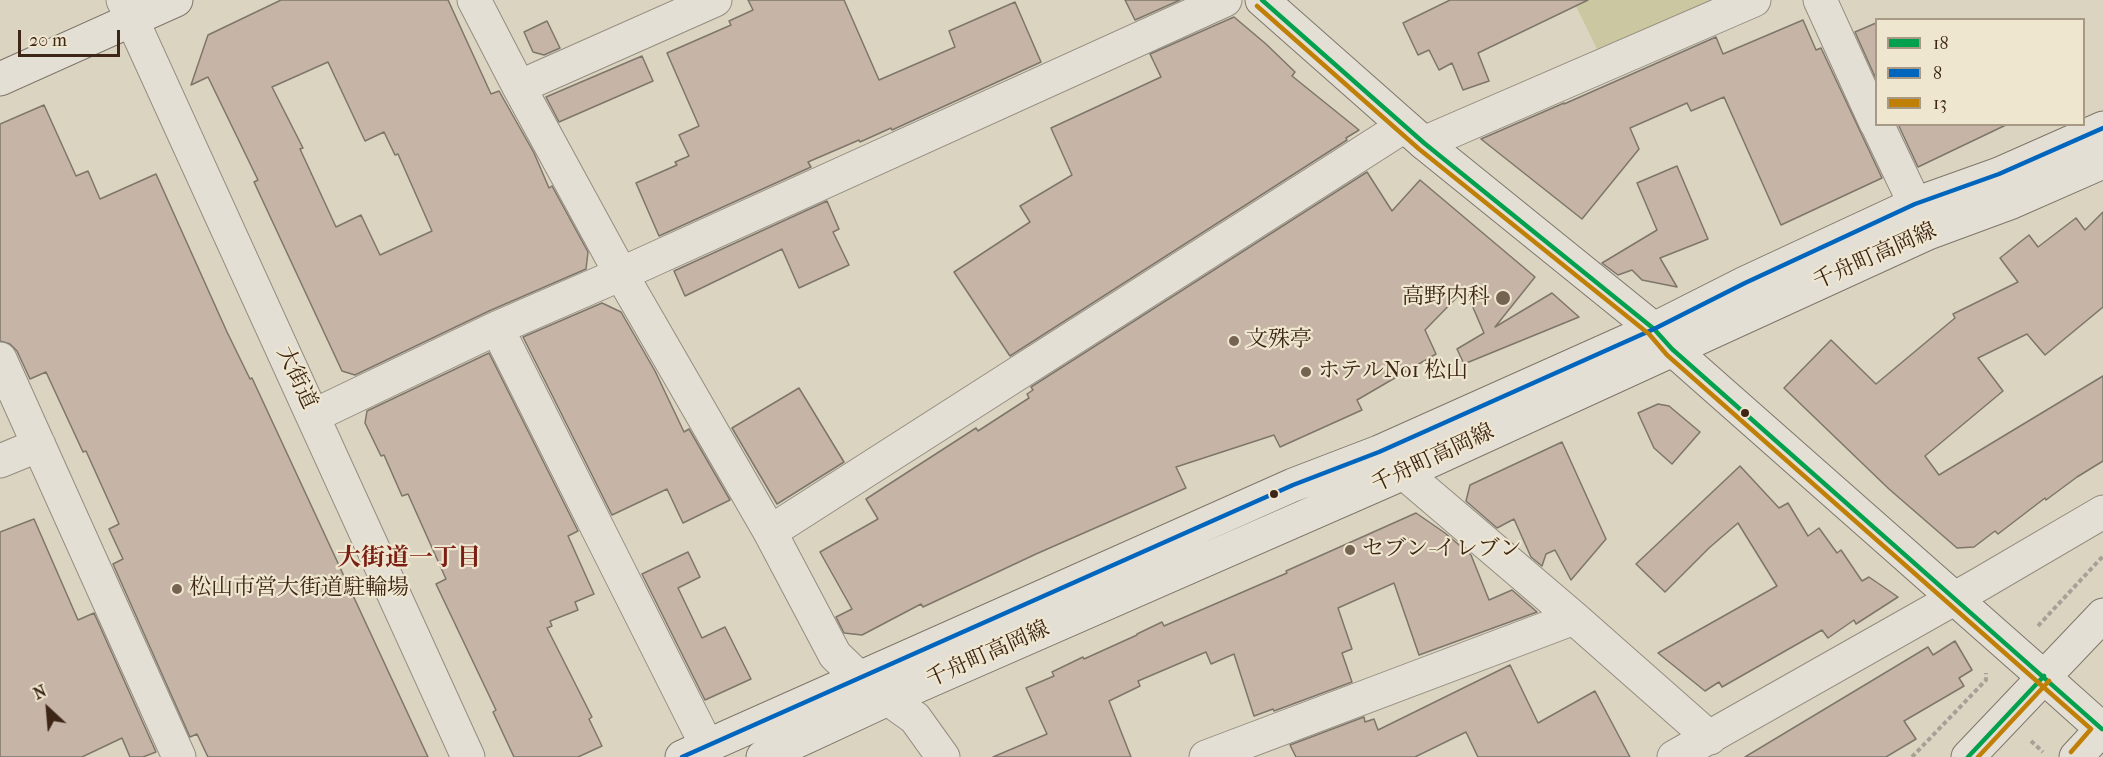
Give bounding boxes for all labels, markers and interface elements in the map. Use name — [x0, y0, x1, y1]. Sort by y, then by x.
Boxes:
scale bar — [21, 18, 123, 56]
legend — [1875, 18, 2085, 126]
text: 20 m — [29, 30, 67, 51]
text: 18 — [1933, 33, 1948, 54]
text: 8 — [1933, 63, 1942, 84]
text: 13 — [1933, 93, 1947, 114]
street label: 千舟町高岡線 — [1809, 218, 1941, 296]
place label: 高野内科 — [1402, 285, 1490, 311]
marker: 高野内科 — [1494, 289, 1512, 307]
place label: 文殊亭 — [1246, 328, 1312, 354]
marker: 文殊亭 — [1227, 334, 1241, 348]
street label: 大街道 — [270, 343, 322, 413]
place label: ホテルNo1 松山 — [1318, 359, 1468, 385]
marker: ホテルNo1 松山 — [1299, 365, 1313, 379]
unlabelled marker — [1739, 407, 1751, 419]
street label: 千舟町高岡線 — [1368, 419, 1498, 499]
unlabelled marker — [1268, 488, 1280, 500]
place label: セブン-イレブン — [1362, 537, 1522, 563]
marker: セブン-イレブン — [1343, 543, 1357, 557]
district label: 大街道一丁目 — [337, 545, 481, 573]
place label: 松山市営大街道駐輪場 — [189, 576, 409, 602]
marker: 松山市営大街道駐輪場 — [170, 582, 184, 596]
street label: 千舟町高岡線 — [922, 616, 1054, 694]
north arrow — [18, 679, 78, 739]
text: N — [30, 681, 50, 704]

